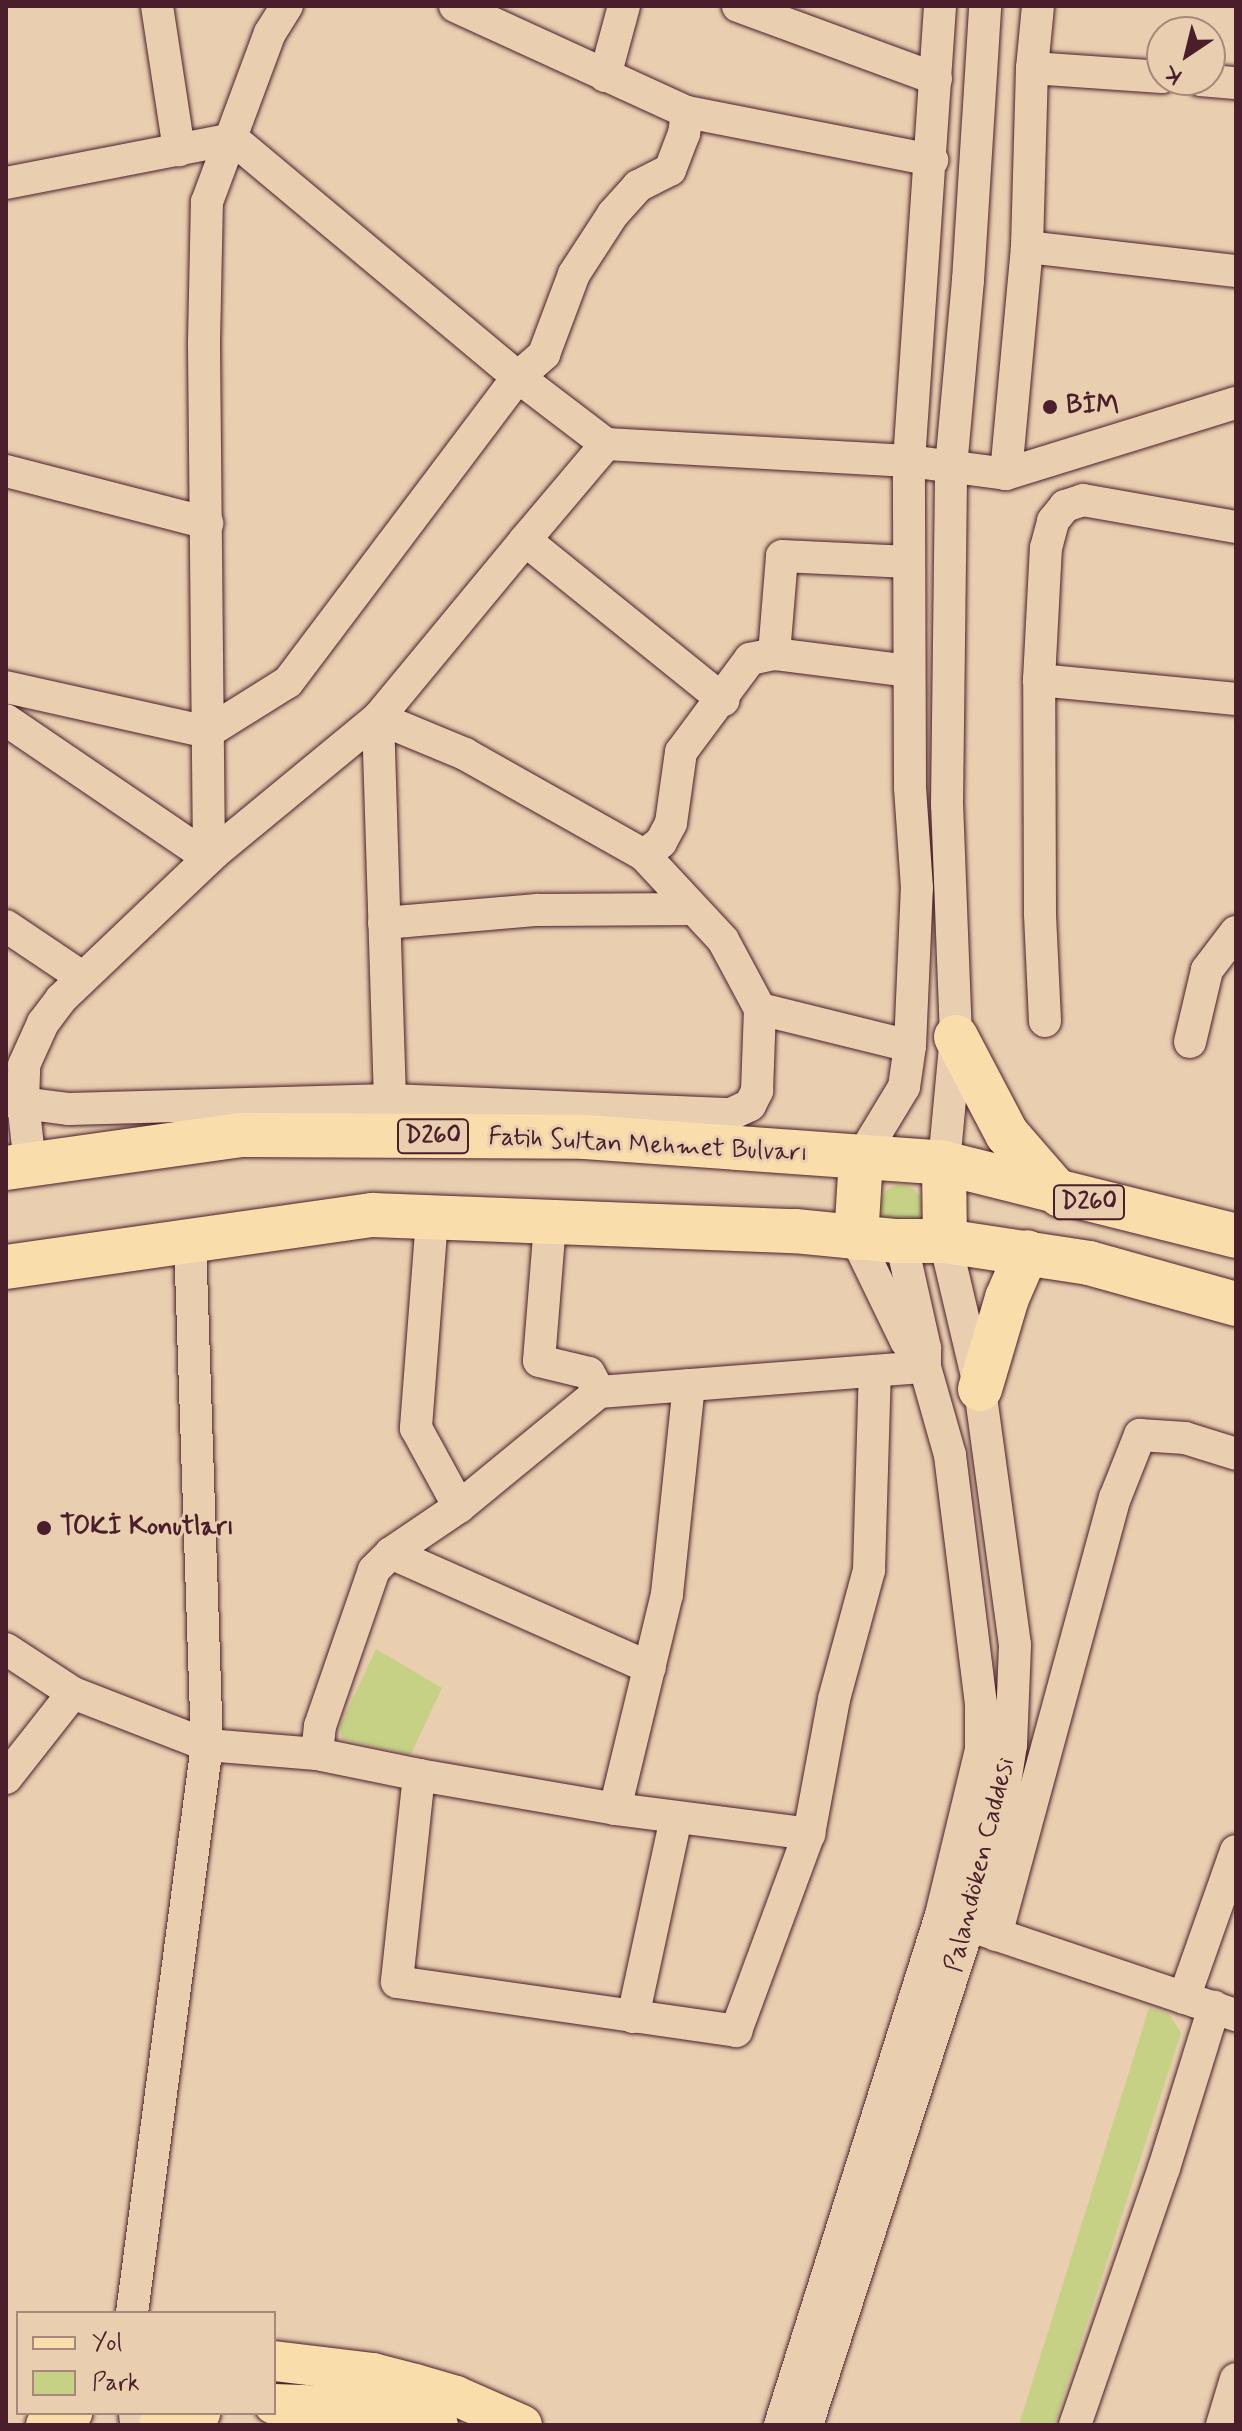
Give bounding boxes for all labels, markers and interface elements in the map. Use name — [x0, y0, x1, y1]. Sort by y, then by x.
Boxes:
north arrow — [1146, 16, 1226, 96]
text: K — [1159, 58, 1188, 90]
place label: BİM — [1066, 391, 1119, 423]
marker: BİM — [1041, 398, 1059, 416]
road number: D260 — [397, 1116, 469, 1156]
street label: Fatih Sultan Mehmet Bulvarı — [484, 1122, 812, 1170]
road number: D260 — [1053, 1182, 1125, 1222]
place label: TOKİ Konutları — [60, 1512, 234, 1544]
marker: TOKİ Konutları — [35, 1519, 53, 1537]
street label: Palandöken Caddesi — [939, 1752, 1023, 1978]
legend — [16, 2311, 276, 2415]
text: Yol — [92, 2328, 122, 2359]
text: Park — [92, 2368, 140, 2399]

